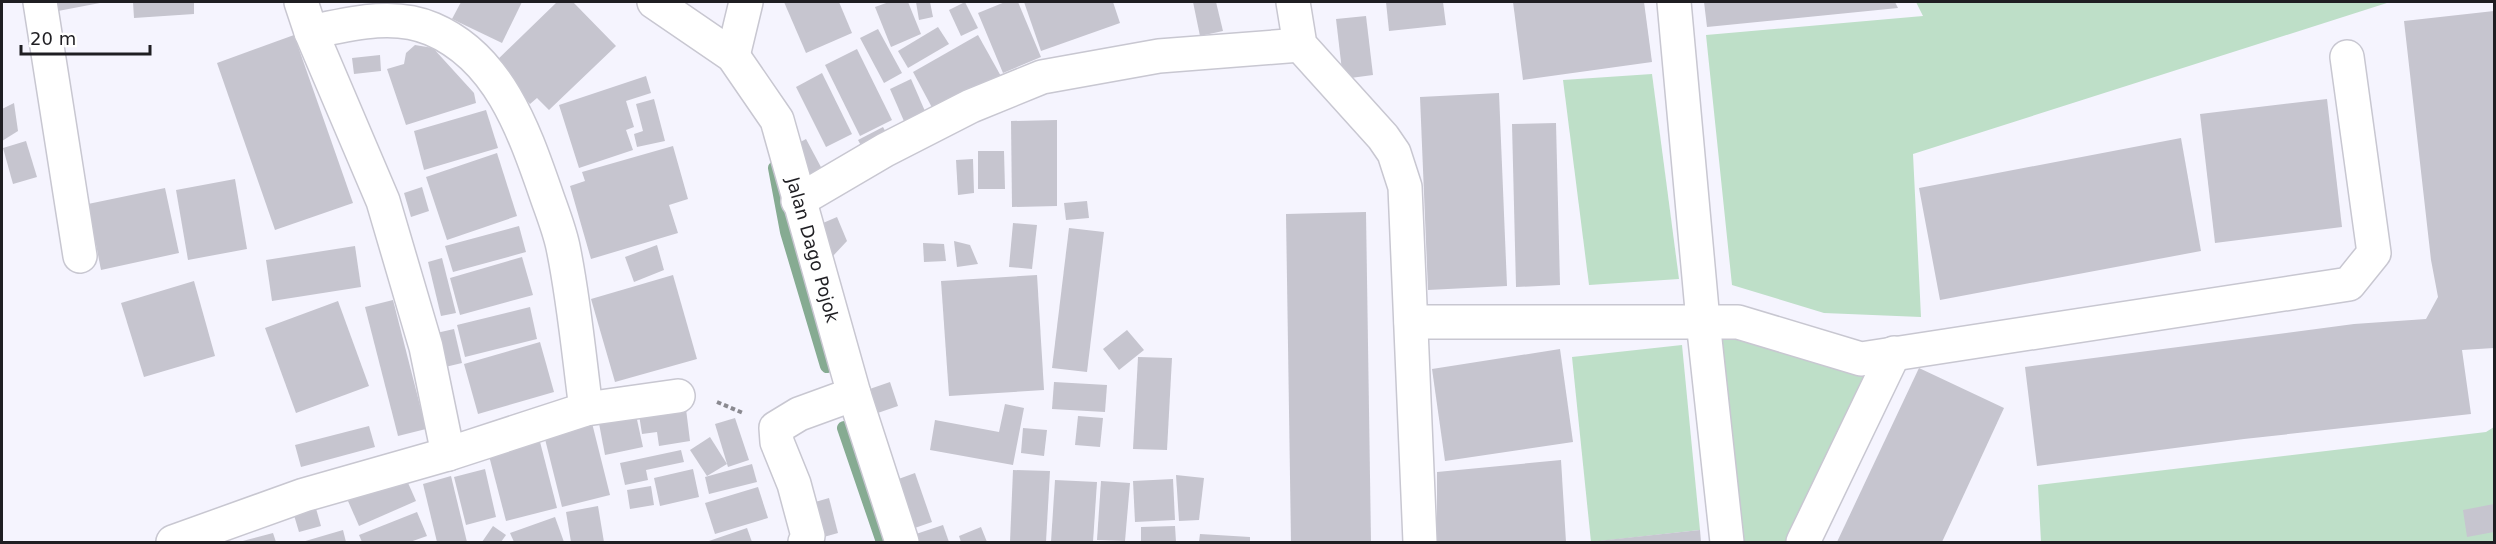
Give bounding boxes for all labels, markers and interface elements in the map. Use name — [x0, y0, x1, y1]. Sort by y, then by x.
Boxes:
scale bar — [21, 18, 150, 56]
text: 20 m — [30, 28, 76, 49]
street label: Jalan Dago Pojok — [783, 173, 844, 325]

